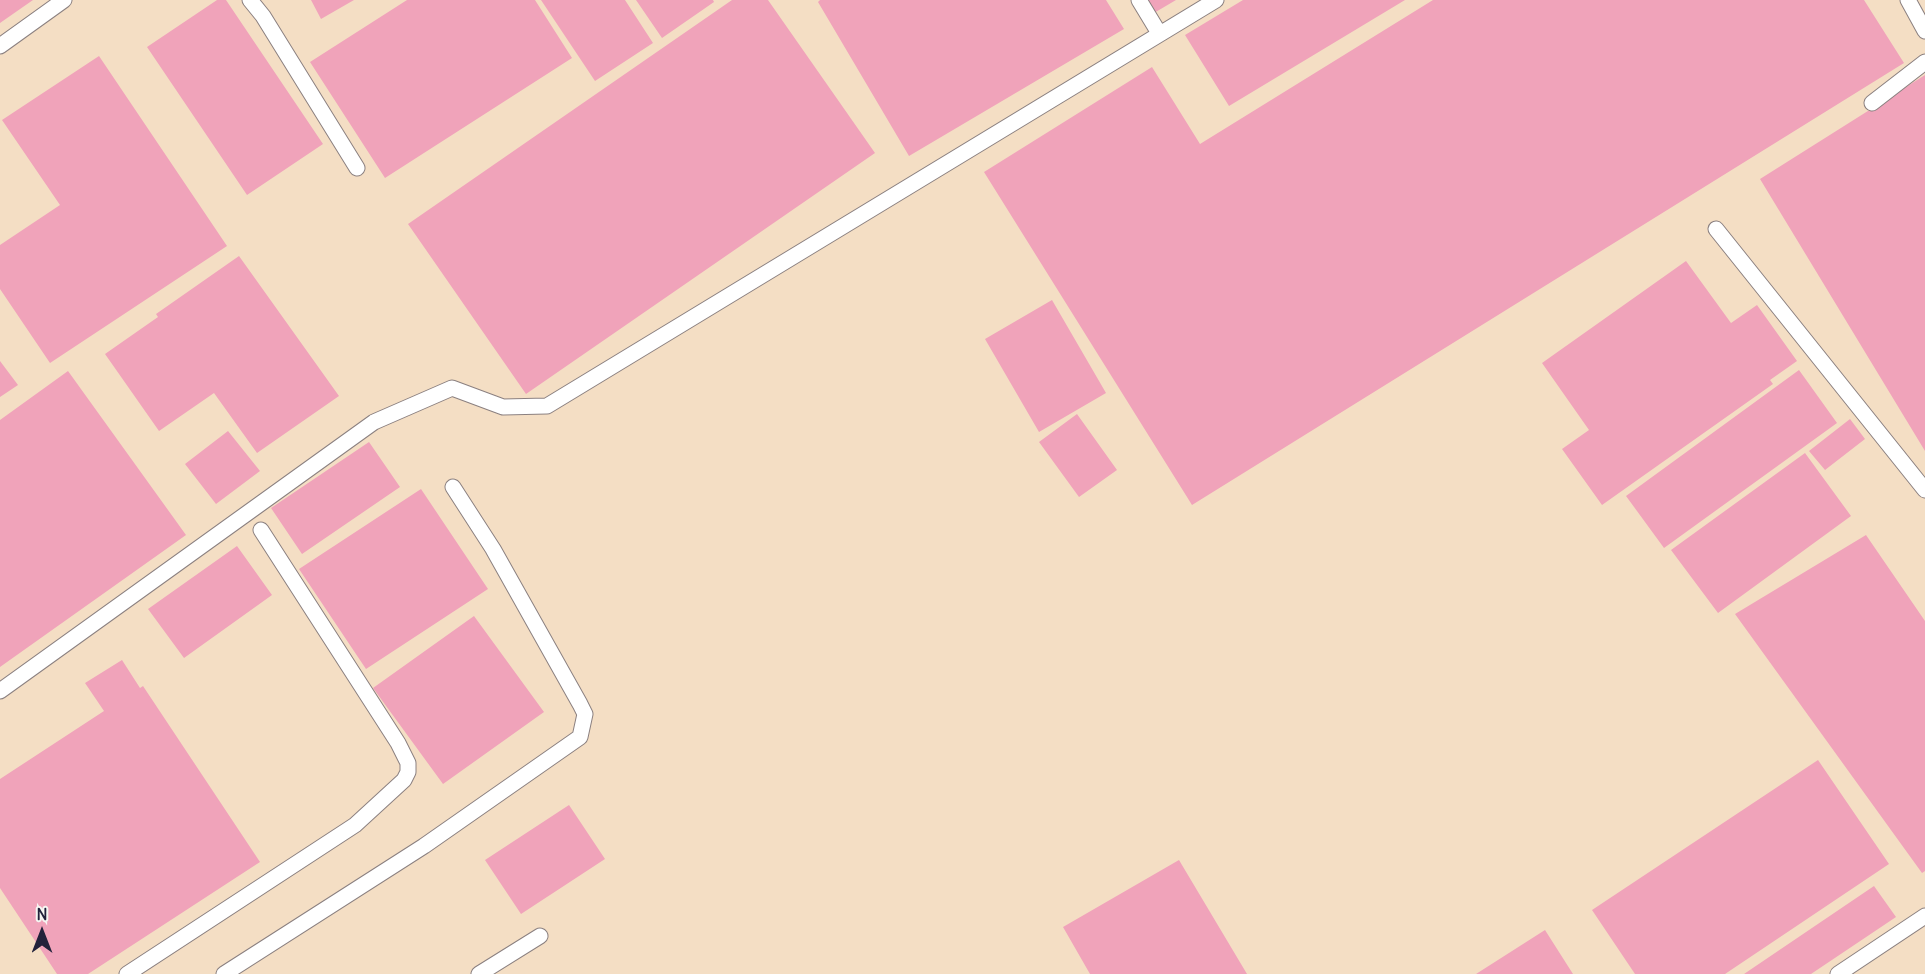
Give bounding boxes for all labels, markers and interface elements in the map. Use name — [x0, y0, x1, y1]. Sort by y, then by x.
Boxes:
north arrow — [12, 902, 72, 962]
text: N — [36, 904, 48, 924]

